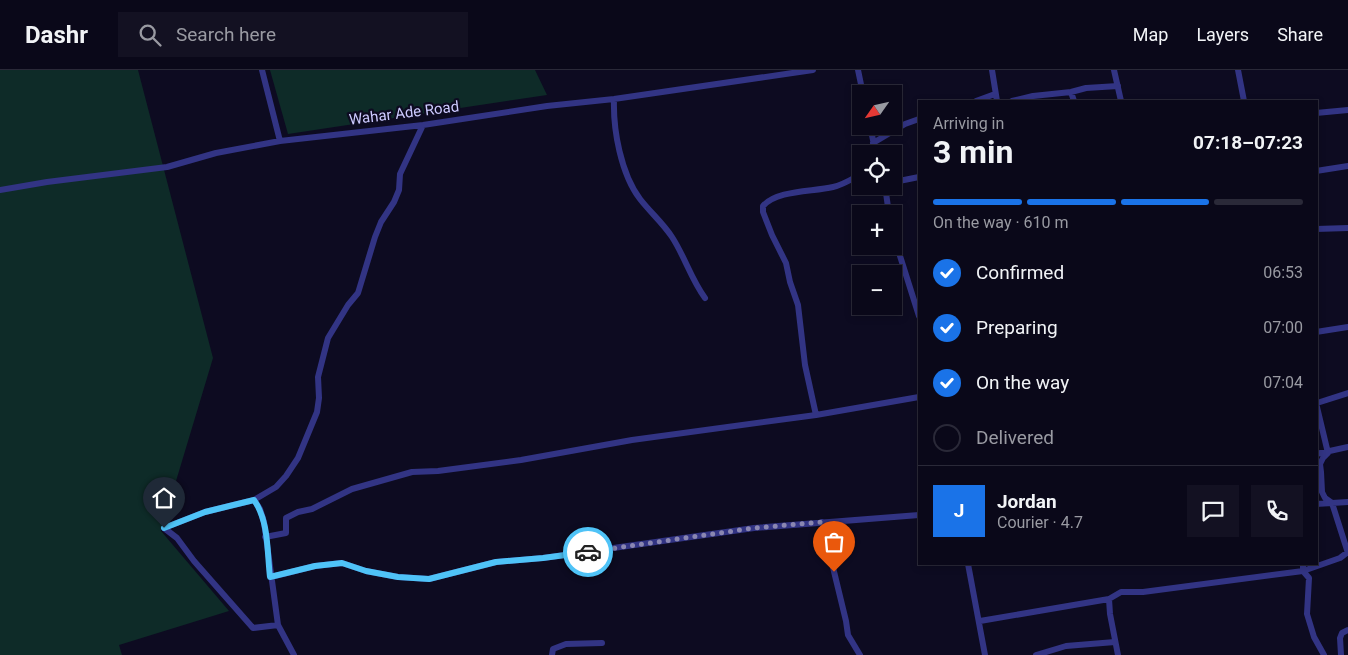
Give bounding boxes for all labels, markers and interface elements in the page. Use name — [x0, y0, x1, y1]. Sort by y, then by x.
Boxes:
search box — [118, 12, 468, 57]
text: Dashr — [25, 21, 88, 49]
icon: search — [136, 21, 164, 49]
text: Search here — [176, 23, 276, 46]
text: Map — [1133, 24, 1168, 45]
text: Layers — [1196, 24, 1249, 45]
text: Share — [1277, 24, 1323, 45]
north arrow — [852, 85, 902, 135]
map controls — [852, 85, 902, 315]
street label: Wahar Ade Road — [348, 97, 460, 129]
text: Arriving in — [933, 114, 1004, 133]
text: 07:18–07:23 — [1193, 131, 1303, 154]
text: 3 min — [933, 133, 1013, 171]
button: locate — [852, 145, 902, 195]
button: + — [852, 205, 902, 255]
text: On the way · 610 m — [933, 213, 1069, 232]
icon: check — [933, 259, 961, 287]
text: Confirmed — [976, 261, 1064, 284]
text: 06:53 — [1263, 263, 1303, 282]
button: − — [852, 265, 902, 315]
icon: check — [933, 314, 961, 342]
text: Preparing — [976, 316, 1058, 339]
text: 07:00 — [1263, 318, 1303, 337]
icon: check — [933, 369, 961, 397]
text: On the way — [976, 371, 1069, 394]
text: 07:04 — [1263, 373, 1303, 392]
text: Delivered — [976, 426, 1054, 449]
pin — [143, 477, 185, 528]
icon: home — [150, 484, 178, 512]
button: chat — [1187, 485, 1239, 537]
button: phone — [1251, 485, 1303, 537]
text: Jordan — [997, 490, 1057, 513]
text: J — [954, 499, 964, 522]
text: Courier · 4.7 — [997, 513, 1083, 532]
pin — [813, 521, 855, 572]
courier — [563, 527, 613, 577]
icon: bag — [820, 528, 848, 556]
icon: car — [574, 538, 602, 566]

